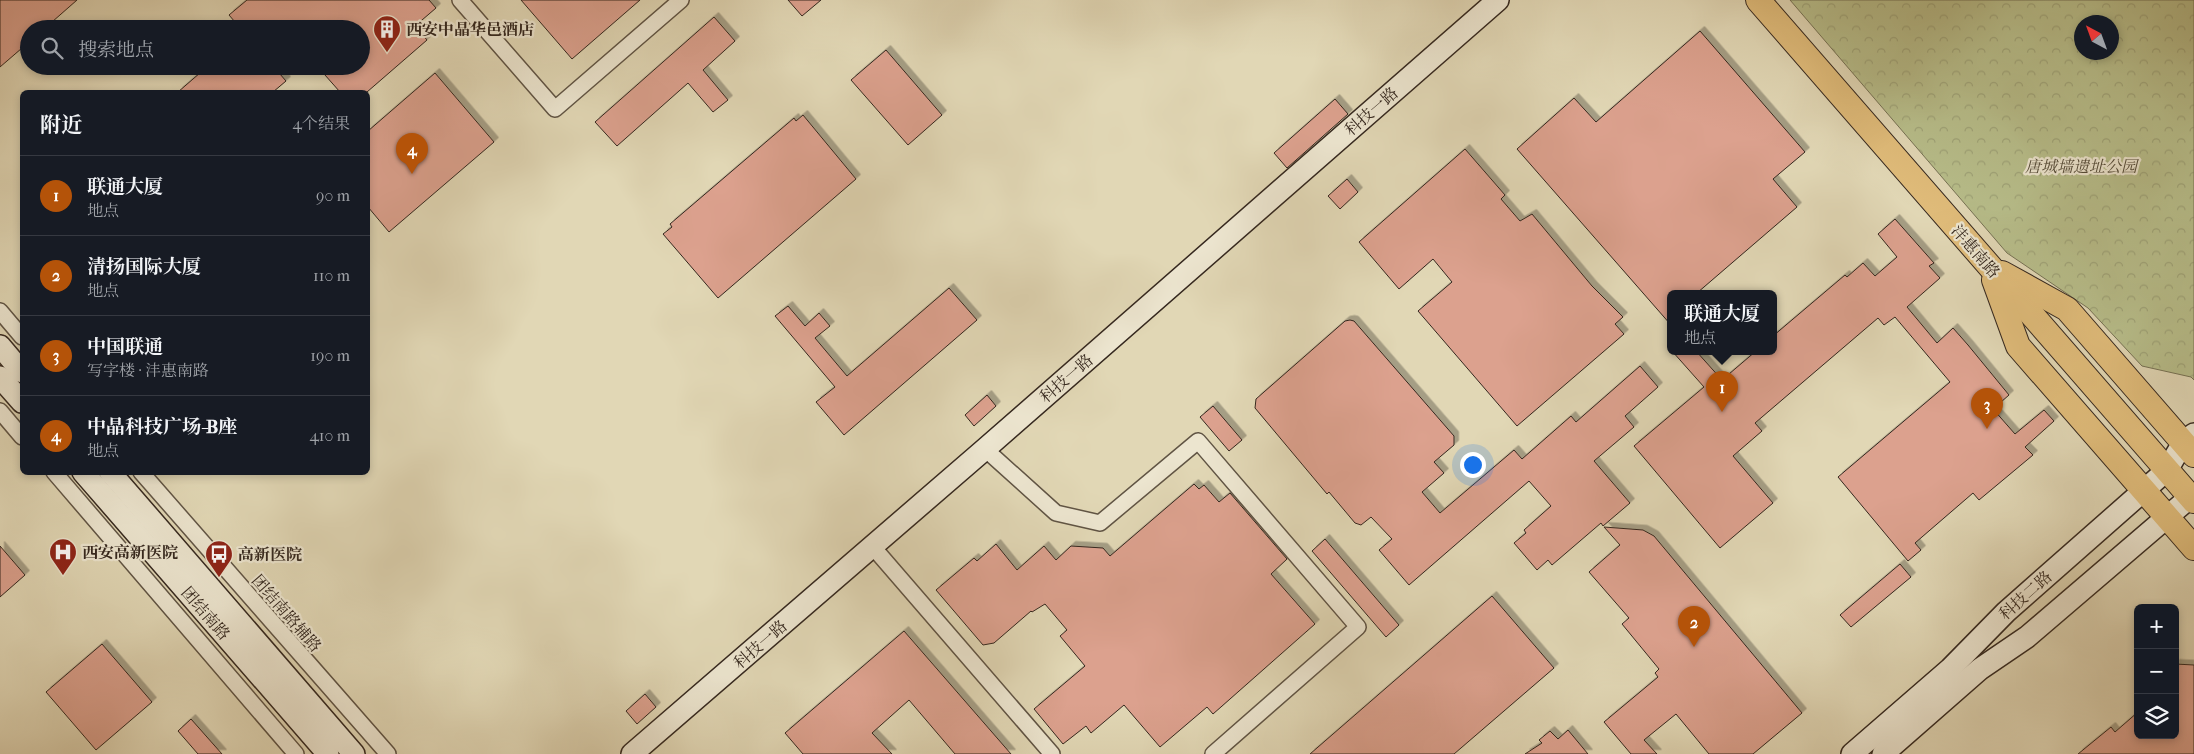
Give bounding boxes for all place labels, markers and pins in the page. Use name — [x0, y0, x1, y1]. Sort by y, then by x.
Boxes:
building icon: 西安中晶华邑酒店 — [372, 14, 402, 53]
place label: 西安中晶华邑酒店 — [406, 20, 534, 39]
pin: 4 — [396, 133, 428, 174]
pin: 1 — [1706, 371, 1738, 412]
pin: 3 — [1971, 388, 2003, 429]
hospital icon: 西安高新医院 — [48, 537, 78, 576]
bus stop icon: 高新医院 — [204, 539, 234, 578]
place label: 西安高新医院 — [82, 543, 178, 562]
place label: 高新医院 — [238, 545, 302, 564]
pin: 2 — [1678, 606, 1710, 647]

